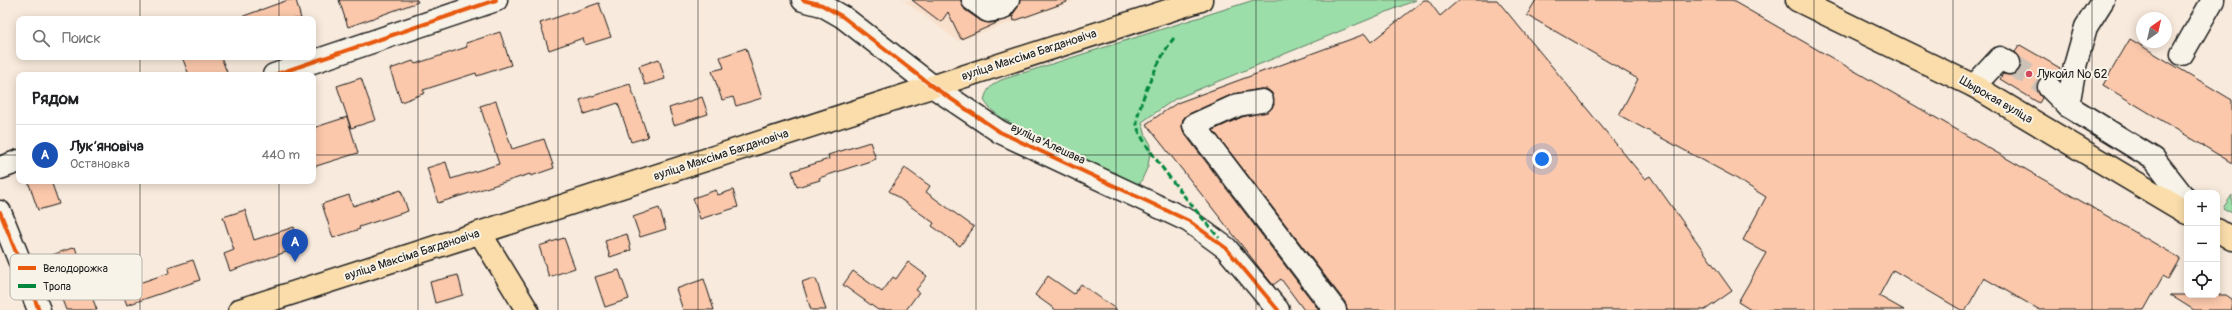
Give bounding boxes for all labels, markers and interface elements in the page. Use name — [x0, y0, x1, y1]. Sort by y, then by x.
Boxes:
north arrow — [2136, 12, 2172, 48]
search box — [16, 16, 316, 60]
street label: вуліца Максіма Багдановіча — [960, 26, 1099, 84]
icon: search — [30, 27, 52, 49]
text: Поиск — [62, 29, 101, 48]
place label: Лукойл № 62 — [2036, 67, 2108, 82]
marker: Лукойл № 62 — [2024, 69, 2034, 79]
street label: Шырокая вуліца — [1957, 73, 2036, 127]
text: Рядом — [32, 88, 79, 109]
street label: вуліца Алешава — [1008, 120, 1088, 168]
street label: вуліца Максіма Багдановіча — [652, 126, 791, 184]
text: Лукʼяновіча — [70, 137, 144, 156]
text: A — [41, 147, 49, 163]
text: 440 m — [262, 147, 300, 163]
your location — [1532, 149, 1552, 169]
text: Остановка — [70, 156, 130, 172]
map controls — [2184, 190, 2220, 298]
button: + — [2184, 190, 2220, 226]
street label: вуліца Максіма Багдановіча — [343, 226, 482, 284]
button: − — [2184, 226, 2220, 262]
pin: A — [282, 229, 308, 262]
legend — [10, 254, 142, 300]
text: Велодорожка — [43, 262, 108, 275]
button: locate — [2184, 262, 2220, 298]
text: Тропа — [43, 280, 71, 293]

